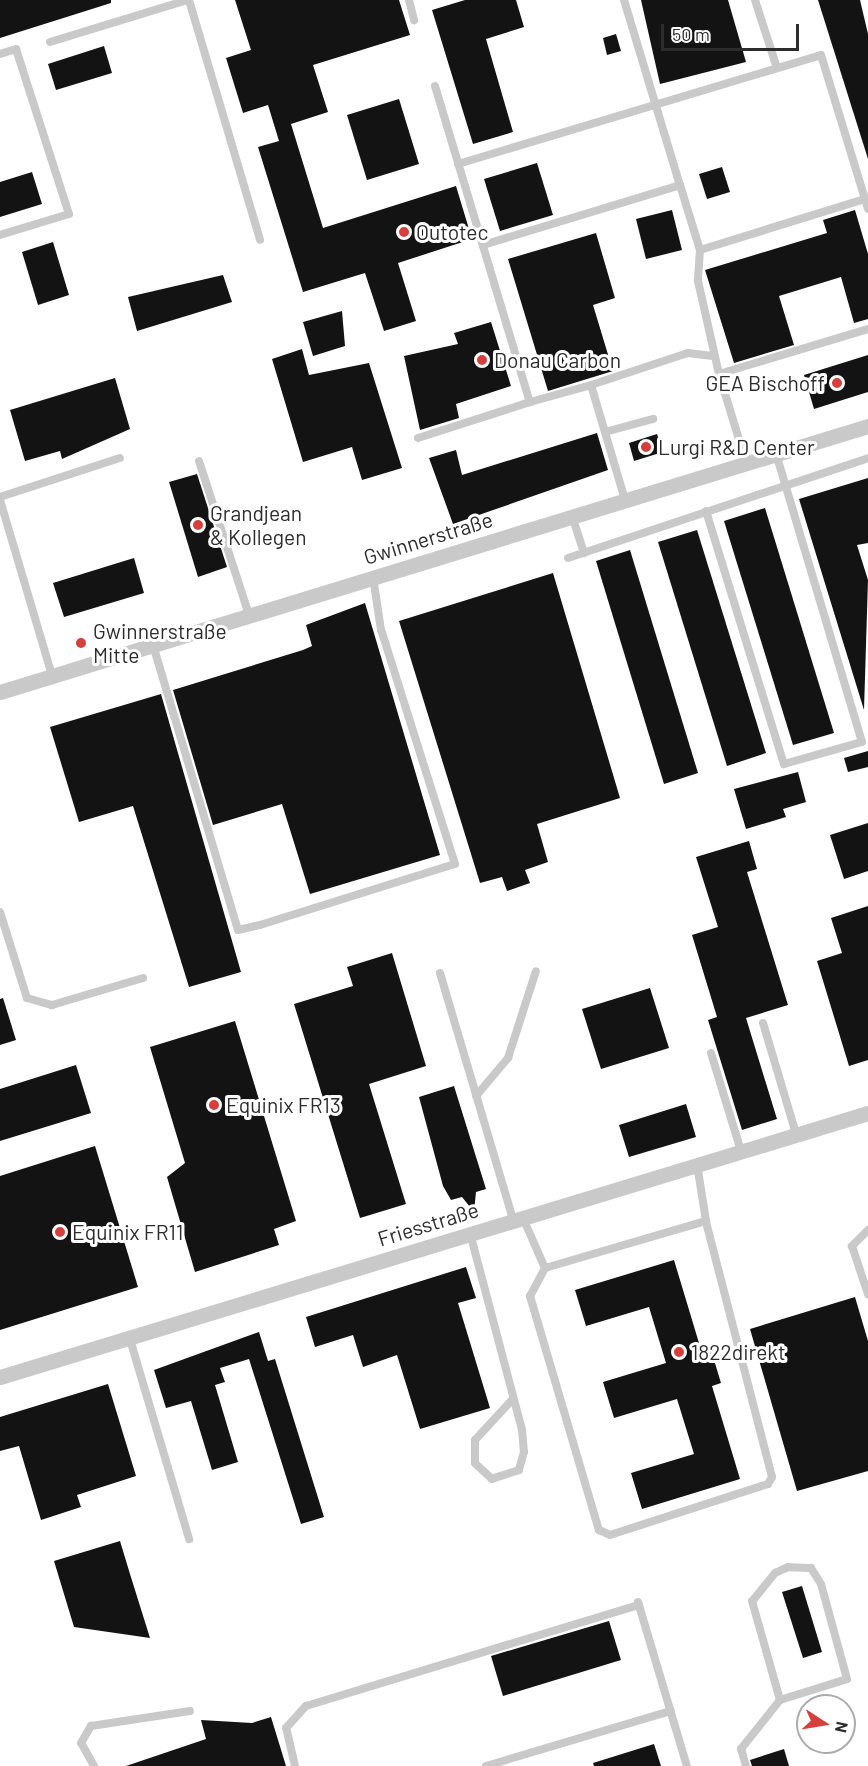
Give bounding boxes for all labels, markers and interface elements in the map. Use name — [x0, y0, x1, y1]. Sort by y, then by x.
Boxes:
scale bar — [664, 12, 802, 50]
text: 50 m — [672, 23, 710, 45]
place label: Outotec — [416, 219, 488, 245]
marker: Outotec — [397, 225, 411, 239]
place label: Donau Carbon — [494, 347, 621, 373]
marker: Donau Carbon — [475, 353, 489, 367]
place label: GEA Bischoff — [705, 370, 825, 396]
marker: GEA Bischoff — [830, 376, 844, 390]
place label: Lurgi R&D Center — [658, 434, 815, 460]
marker: Lurgi R&D Center — [639, 440, 653, 454]
place label: Grandjean & Kollegen — [210, 500, 307, 550]
street label: Gwinnerstraße — [360, 506, 496, 570]
marker: Grandjean & Kollegen — [191, 518, 205, 532]
place label: Gwinnerstraße Mitte — [93, 618, 227, 668]
marker: Gwinnerstraße Mitte — [74, 636, 88, 650]
place label: Equinix FR13 — [226, 1092, 341, 1118]
marker: Equinix FR13 — [207, 1098, 221, 1112]
street label: Friesstraße — [374, 1197, 482, 1251]
place label: Equinix FR11 — [72, 1219, 183, 1245]
marker: Equinix FR11 — [53, 1225, 67, 1239]
place label: 1822direkt — [691, 1339, 786, 1365]
marker: 1822direkt — [672, 1345, 686, 1359]
north arrow — [796, 1694, 856, 1754]
text: N — [832, 1720, 853, 1735]

